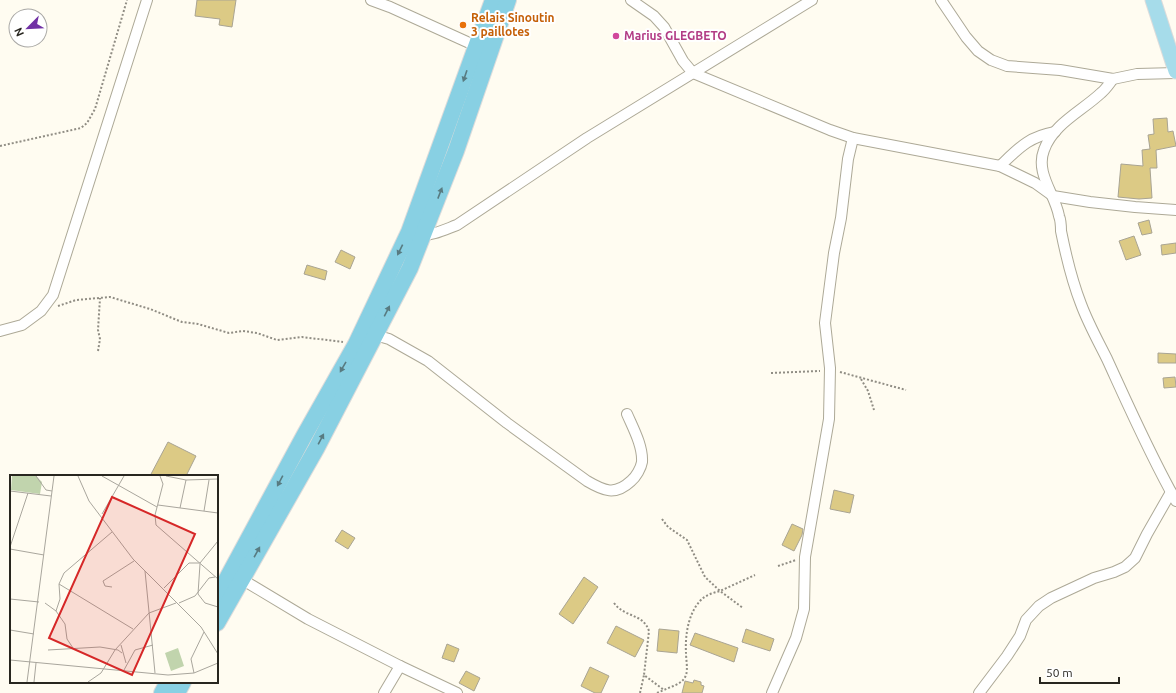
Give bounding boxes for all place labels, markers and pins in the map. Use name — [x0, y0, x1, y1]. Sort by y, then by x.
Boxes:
place label: Relais Sinoutin 3 paillotes — [471, 11, 555, 38]
marker: Relais Sinoutin 3 paillotes — [458, 20, 468, 30]
place label: Marius GLEGBETO — [624, 29, 727, 42]
marker: Marius GLEGBETO — [611, 31, 621, 41]

